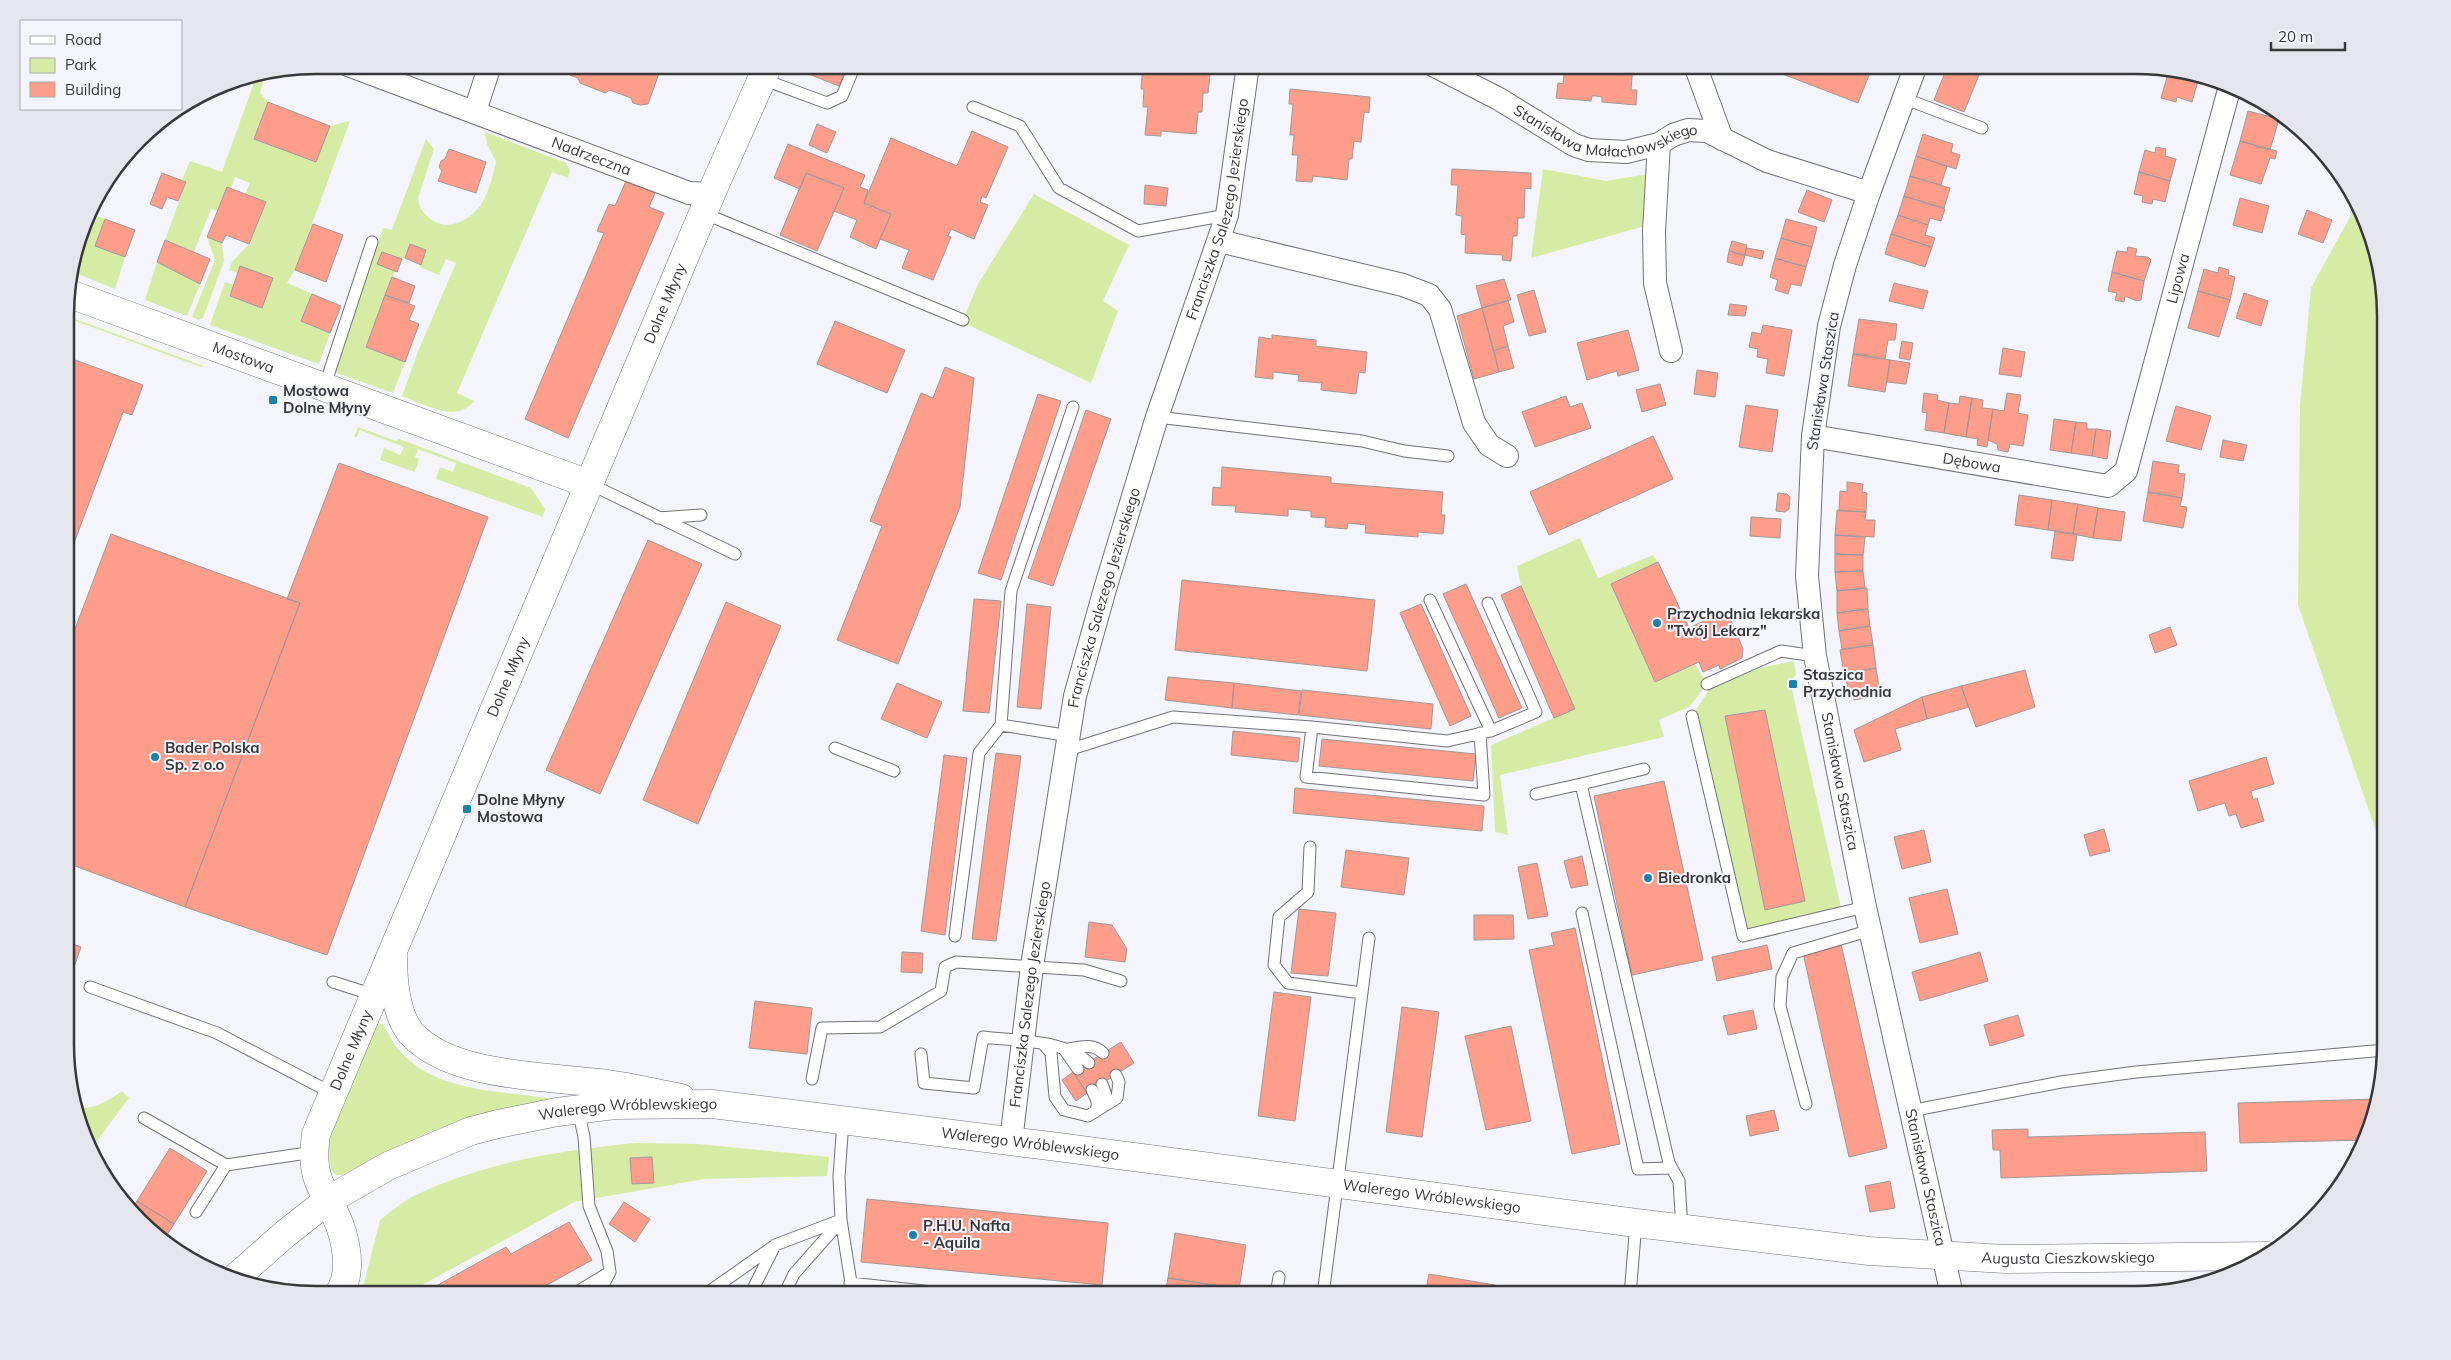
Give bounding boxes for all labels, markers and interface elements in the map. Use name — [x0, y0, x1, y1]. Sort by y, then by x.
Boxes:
legend — [20, 20, 182, 110]
scale bar — [2271, 20, 2345, 52]
text: 20 m — [2278, 27, 2313, 46]
text: Road — [65, 30, 102, 49]
text: Park — [65, 55, 97, 74]
text: Building — [65, 80, 121, 99]
street label: Franciszka Salezego Jezierskiego — [1181, 97, 1252, 322]
street label: Stanisława Małachowskiego — [1510, 100, 1698, 161]
street label: Nadrzeczna — [549, 132, 634, 179]
street label: Lipowa — [2162, 251, 2193, 306]
street label: Dolne Młyny — [639, 260, 690, 346]
street label: Stanisława Staszica — [1802, 310, 1843, 452]
street label: Mostowa — [210, 337, 277, 377]
place label: Mostowa Dolne Młyny — [283, 381, 372, 417]
marker: Mostowa Dolne Młyny — [267, 394, 279, 406]
street label: Dębowa — [1941, 448, 2002, 477]
street label: Franciszka Salezego Jezierskiego — [1063, 485, 1144, 709]
place label: Przychodnia lekarska "Twój Lekarz" — [1667, 604, 1820, 640]
marker: Przychodnia lekarska "Twój Lekarz" — [1651, 617, 1663, 629]
street label: Dolne Młyny — [482, 633, 533, 720]
place label: Staszica Przychodnia — [1803, 665, 1892, 701]
marker: Staszica Przychodnia — [1787, 678, 1799, 690]
street label: Stanisława Staszica — [1817, 711, 1864, 852]
place label: Bader Polska Sp. z o.o — [165, 738, 260, 774]
marker: Bader Polska Sp. z o.o — [149, 751, 161, 763]
place label: Dolne Młyny Mostowa — [477, 790, 566, 826]
marker: Dolne Młyny Mostowa — [461, 803, 473, 815]
place label: Biedronka — [1658, 868, 1731, 887]
marker: Biedronka — [1642, 872, 1654, 884]
street label: Franciszka Salezego Jezierskiego — [1005, 880, 1054, 1108]
street label: Dolne Młyny — [325, 1007, 376, 1093]
street label: Walerego Wróblewskiego — [537, 1094, 719, 1125]
street label: Stanisława Staszica — [1901, 1107, 1951, 1248]
street label: Walerego Wróblewskiego — [940, 1123, 1121, 1164]
street label: Walerego Wróblewskiego — [1342, 1175, 1522, 1217]
place label: P.H.U. Nafta - Aquila — [923, 1216, 1010, 1252]
marker: P.H.U. Nafta - Aquila — [907, 1229, 919, 1241]
street label: Augusta Cieszkowskiego — [1981, 1247, 2155, 1268]

